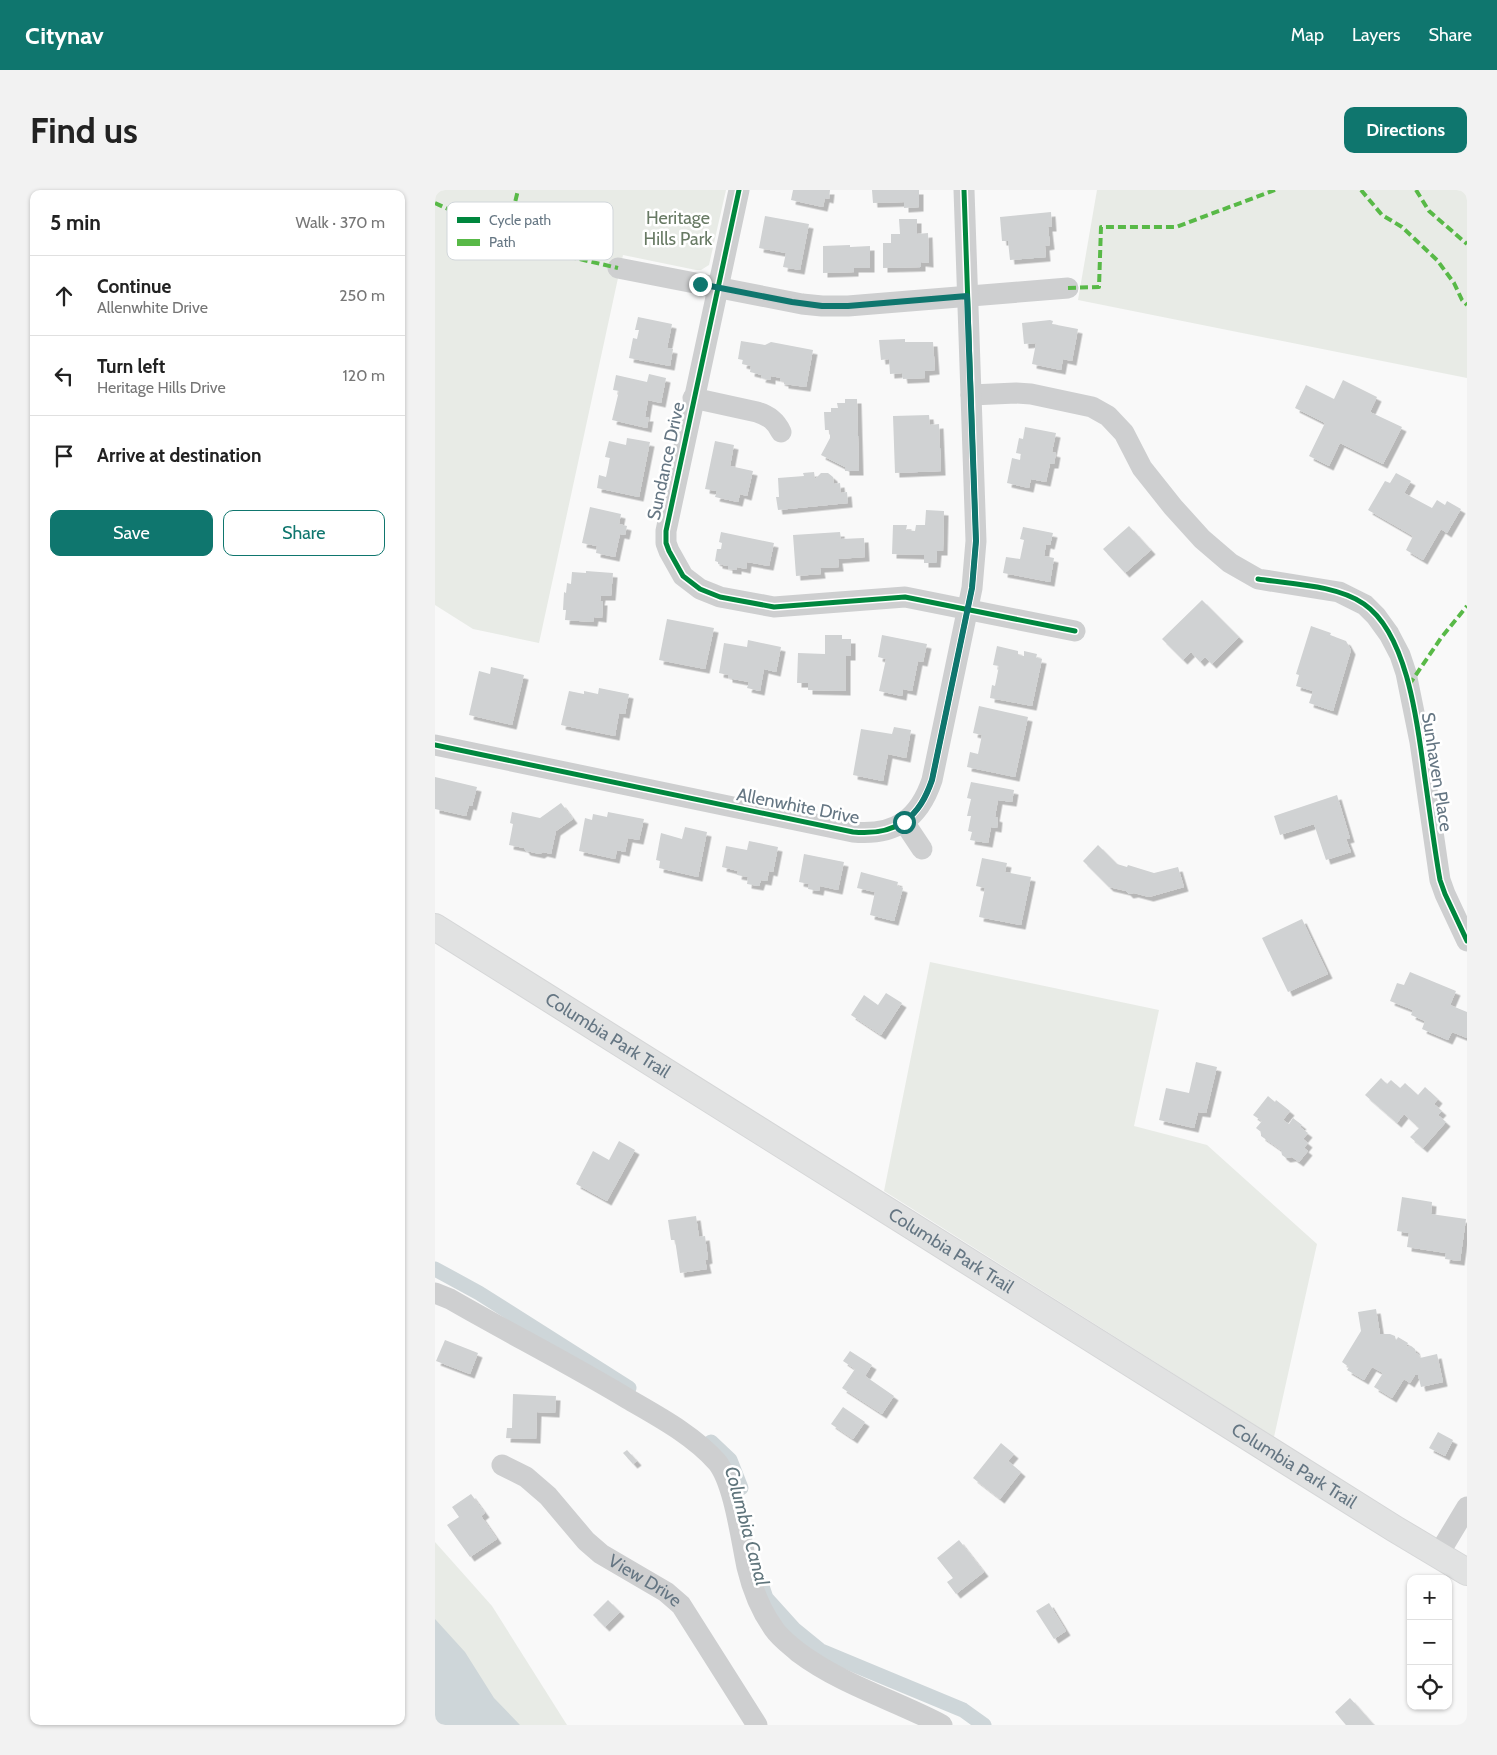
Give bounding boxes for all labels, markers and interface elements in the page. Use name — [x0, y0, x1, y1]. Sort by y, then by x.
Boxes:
text: Citynav — [25, 21, 104, 50]
text: Map — [1291, 24, 1324, 46]
text: Layers — [1352, 24, 1401, 46]
text: Share — [1429, 24, 1472, 46]
button: Directions — [1344, 107, 1467, 153]
text: Find us — [30, 109, 138, 152]
legend — [447, 202, 613, 260]
park label: Heritage Hills Park — [644, 207, 713, 250]
text: 5 min — [50, 210, 101, 235]
text: Cycle path — [489, 211, 551, 229]
text: Walk · 370 m — [296, 213, 385, 232]
text: Path — [489, 233, 516, 251]
route end — [689, 273, 712, 296]
text: Continue — [97, 275, 171, 298]
icon: ahead — [50, 282, 78, 310]
text: 250 m — [339, 286, 385, 305]
text: Allenwhite Drive — [97, 298, 208, 317]
text: Turn left — [97, 355, 165, 378]
icon: left — [50, 362, 78, 390]
text: 120 m — [343, 366, 385, 385]
text: Heritage Hills Drive — [97, 378, 226, 397]
street label: Sundance Drive — [643, 400, 689, 522]
icon: arrive — [50, 442, 78, 470]
text: Arrive at destination — [97, 444, 261, 467]
button: Save — [50, 510, 213, 556]
button: Share — [223, 510, 385, 556]
street label: Sunhaven Place — [1417, 711, 1457, 833]
street label: Allenwhite Drive — [735, 783, 861, 829]
route start — [893, 811, 916, 834]
street label: Columbia Park Trail — [541, 988, 675, 1083]
street label: Columbia Park Trail — [884, 1203, 1018, 1298]
street label: Columbia Park Trail — [1227, 1418, 1361, 1514]
water label: Columbia Canal — [720, 1464, 774, 1589]
street label: View Drive — [604, 1550, 686, 1612]
map controls — [1407, 1575, 1452, 1710]
button: + — [1407, 1575, 1452, 1620]
button: − — [1407, 1620, 1452, 1665]
button: locate — [1407, 1665, 1452, 1710]

